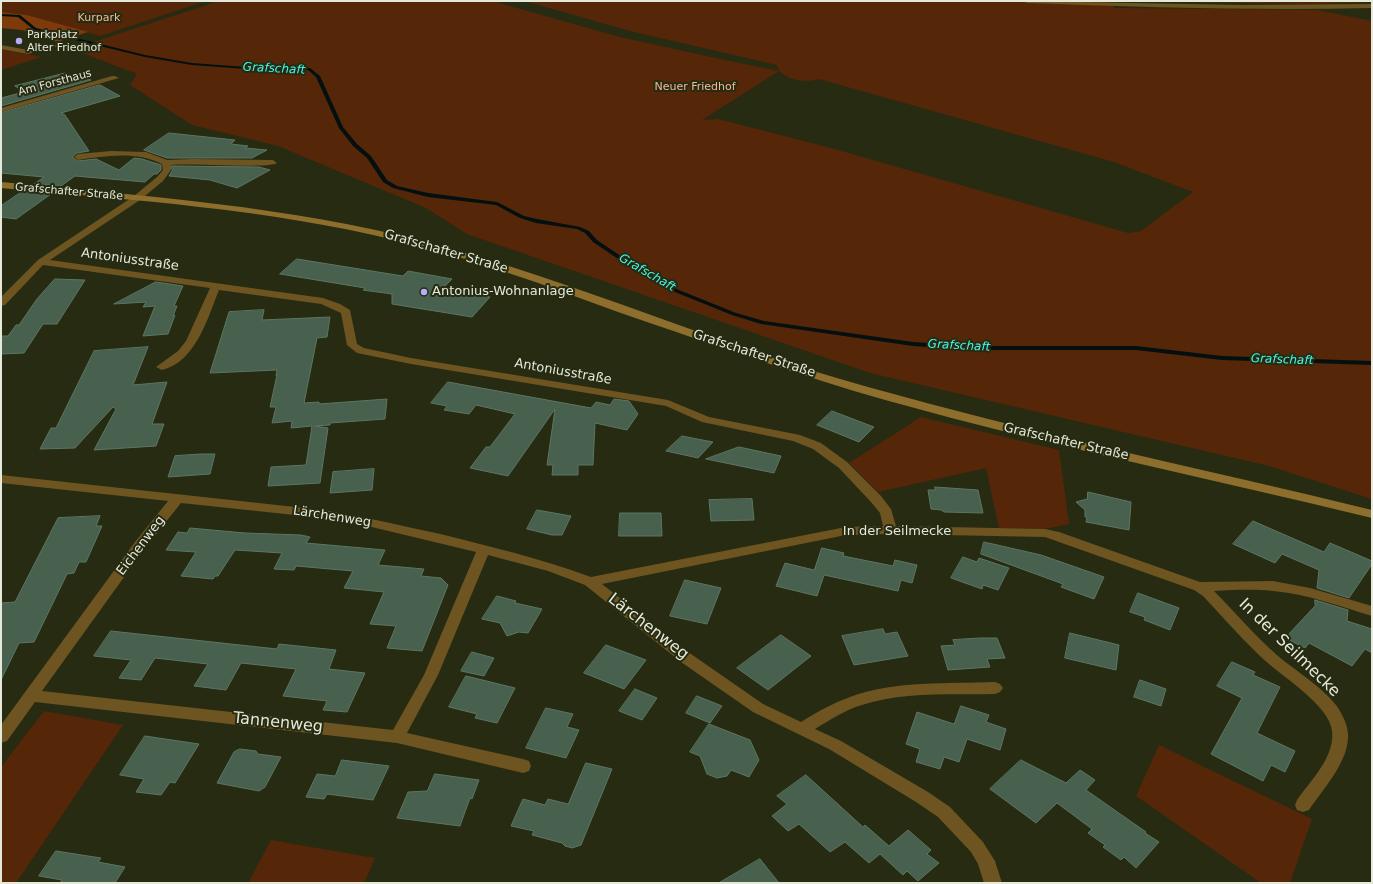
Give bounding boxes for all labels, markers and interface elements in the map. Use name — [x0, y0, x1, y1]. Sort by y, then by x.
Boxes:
park label: Kurpark — [78, 11, 120, 25]
place label: Parkplatz Alter Friedhof — [27, 28, 101, 54]
marker: Parkplatz Alter Friedhof — [14, 36, 24, 46]
water label: Grafschaft — [242, 60, 306, 78]
street label: Am Forsthaus — [17, 67, 93, 99]
park label: Neuer Friedhof — [654, 80, 736, 94]
street label: Grafschafter Straße — [15, 181, 123, 203]
street label: Grafschafter Straße — [382, 227, 510, 277]
street label: Antoniusstraße — [80, 245, 180, 275]
water label: Grafschaft — [616, 251, 678, 295]
place label: Antonius-Wohnanlage — [432, 284, 574, 300]
marker: Antonius-Wohnanlage — [419, 287, 429, 297]
street label: Grafschafter Straße — [691, 327, 817, 381]
water label: Grafschaft — [927, 337, 991, 355]
water label: Grafschaft — [1250, 352, 1314, 368]
street label: Antoniusstraße — [513, 356, 613, 388]
street label: Grafschafter Straße — [1002, 420, 1130, 464]
street label: Lärchenweg — [292, 503, 372, 531]
street label: Eichenweg — [114, 513, 168, 579]
street label: In der Seilmecke — [843, 524, 951, 540]
street label: Lärchenweg — [604, 590, 692, 664]
street label: In der Seilmecke — [1234, 595, 1344, 701]
street label: Tannenweg — [232, 709, 324, 737]

